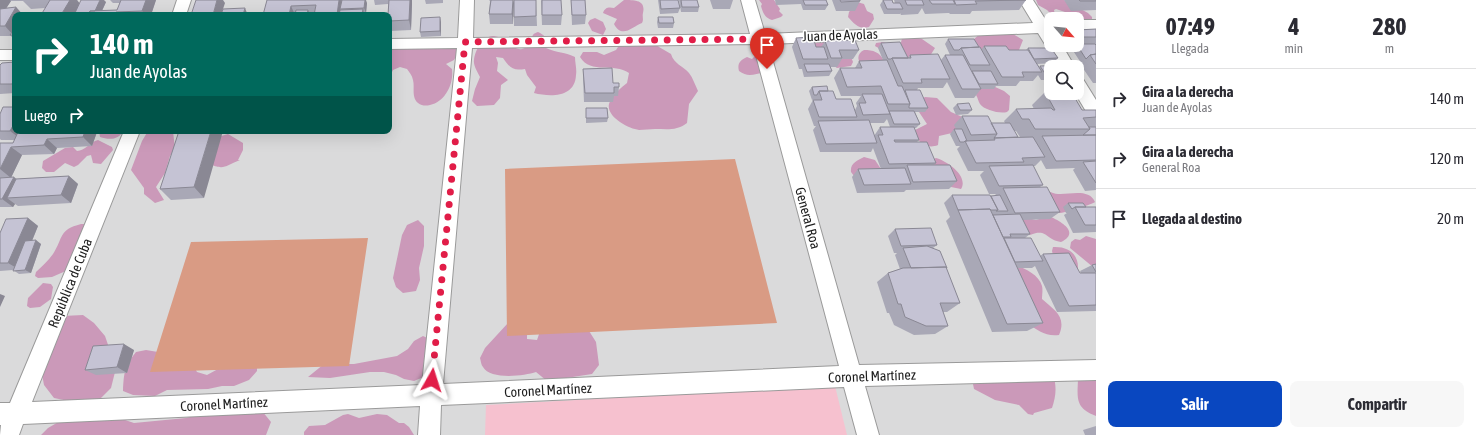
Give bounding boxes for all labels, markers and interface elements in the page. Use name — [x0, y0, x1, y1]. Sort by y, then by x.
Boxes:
north arrow — [1044, 12, 1084, 52]
map controls — [1044, 12, 1084, 100]
text: 07:49 — [1166, 13, 1215, 40]
text: 4 — [1288, 13, 1299, 40]
text: 280 — [1373, 13, 1406, 40]
street label: Juan de Ayolas — [802, 26, 878, 44]
icon: right — [24, 28, 76, 80]
text: 140 m — [90, 28, 153, 60]
pin — [750, 28, 784, 69]
icon: arrive — [756, 34, 778, 56]
text: Llegada — [1171, 41, 1209, 56]
text: min — [1284, 41, 1303, 56]
text: m — [1385, 41, 1394, 56]
button: search — [1044, 60, 1084, 100]
text: Juan de Ayolas — [90, 61, 187, 82]
text: Gira a la derecha — [1142, 83, 1233, 100]
icon: right — [1108, 88, 1130, 110]
text: 140 m — [1430, 90, 1464, 107]
text: Juan de Ayolas — [1142, 100, 1212, 115]
icon: right — [65, 104, 87, 126]
text: Luego — [24, 107, 57, 124]
text: Gira a la derecha — [1142, 143, 1233, 160]
icon: right — [1108, 148, 1130, 170]
text: 120 m — [1430, 150, 1464, 167]
text: General Roa — [1142, 160, 1201, 175]
street label: General Roa — [792, 186, 824, 250]
icon: arrive — [1108, 208, 1130, 230]
text: Llegada al destino — [1142, 210, 1242, 227]
text: 20 m — [1437, 210, 1464, 227]
street label: República de Cuba — [45, 236, 95, 330]
position arrow — [411, 359, 453, 401]
street label: Coronel Martínez — [828, 366, 916, 386]
street label: Coronel Martínez — [504, 380, 592, 400]
button: Salir — [1108, 381, 1282, 427]
button: Compartir — [1290, 381, 1464, 427]
street label: Coronel Martínez — [180, 394, 268, 414]

